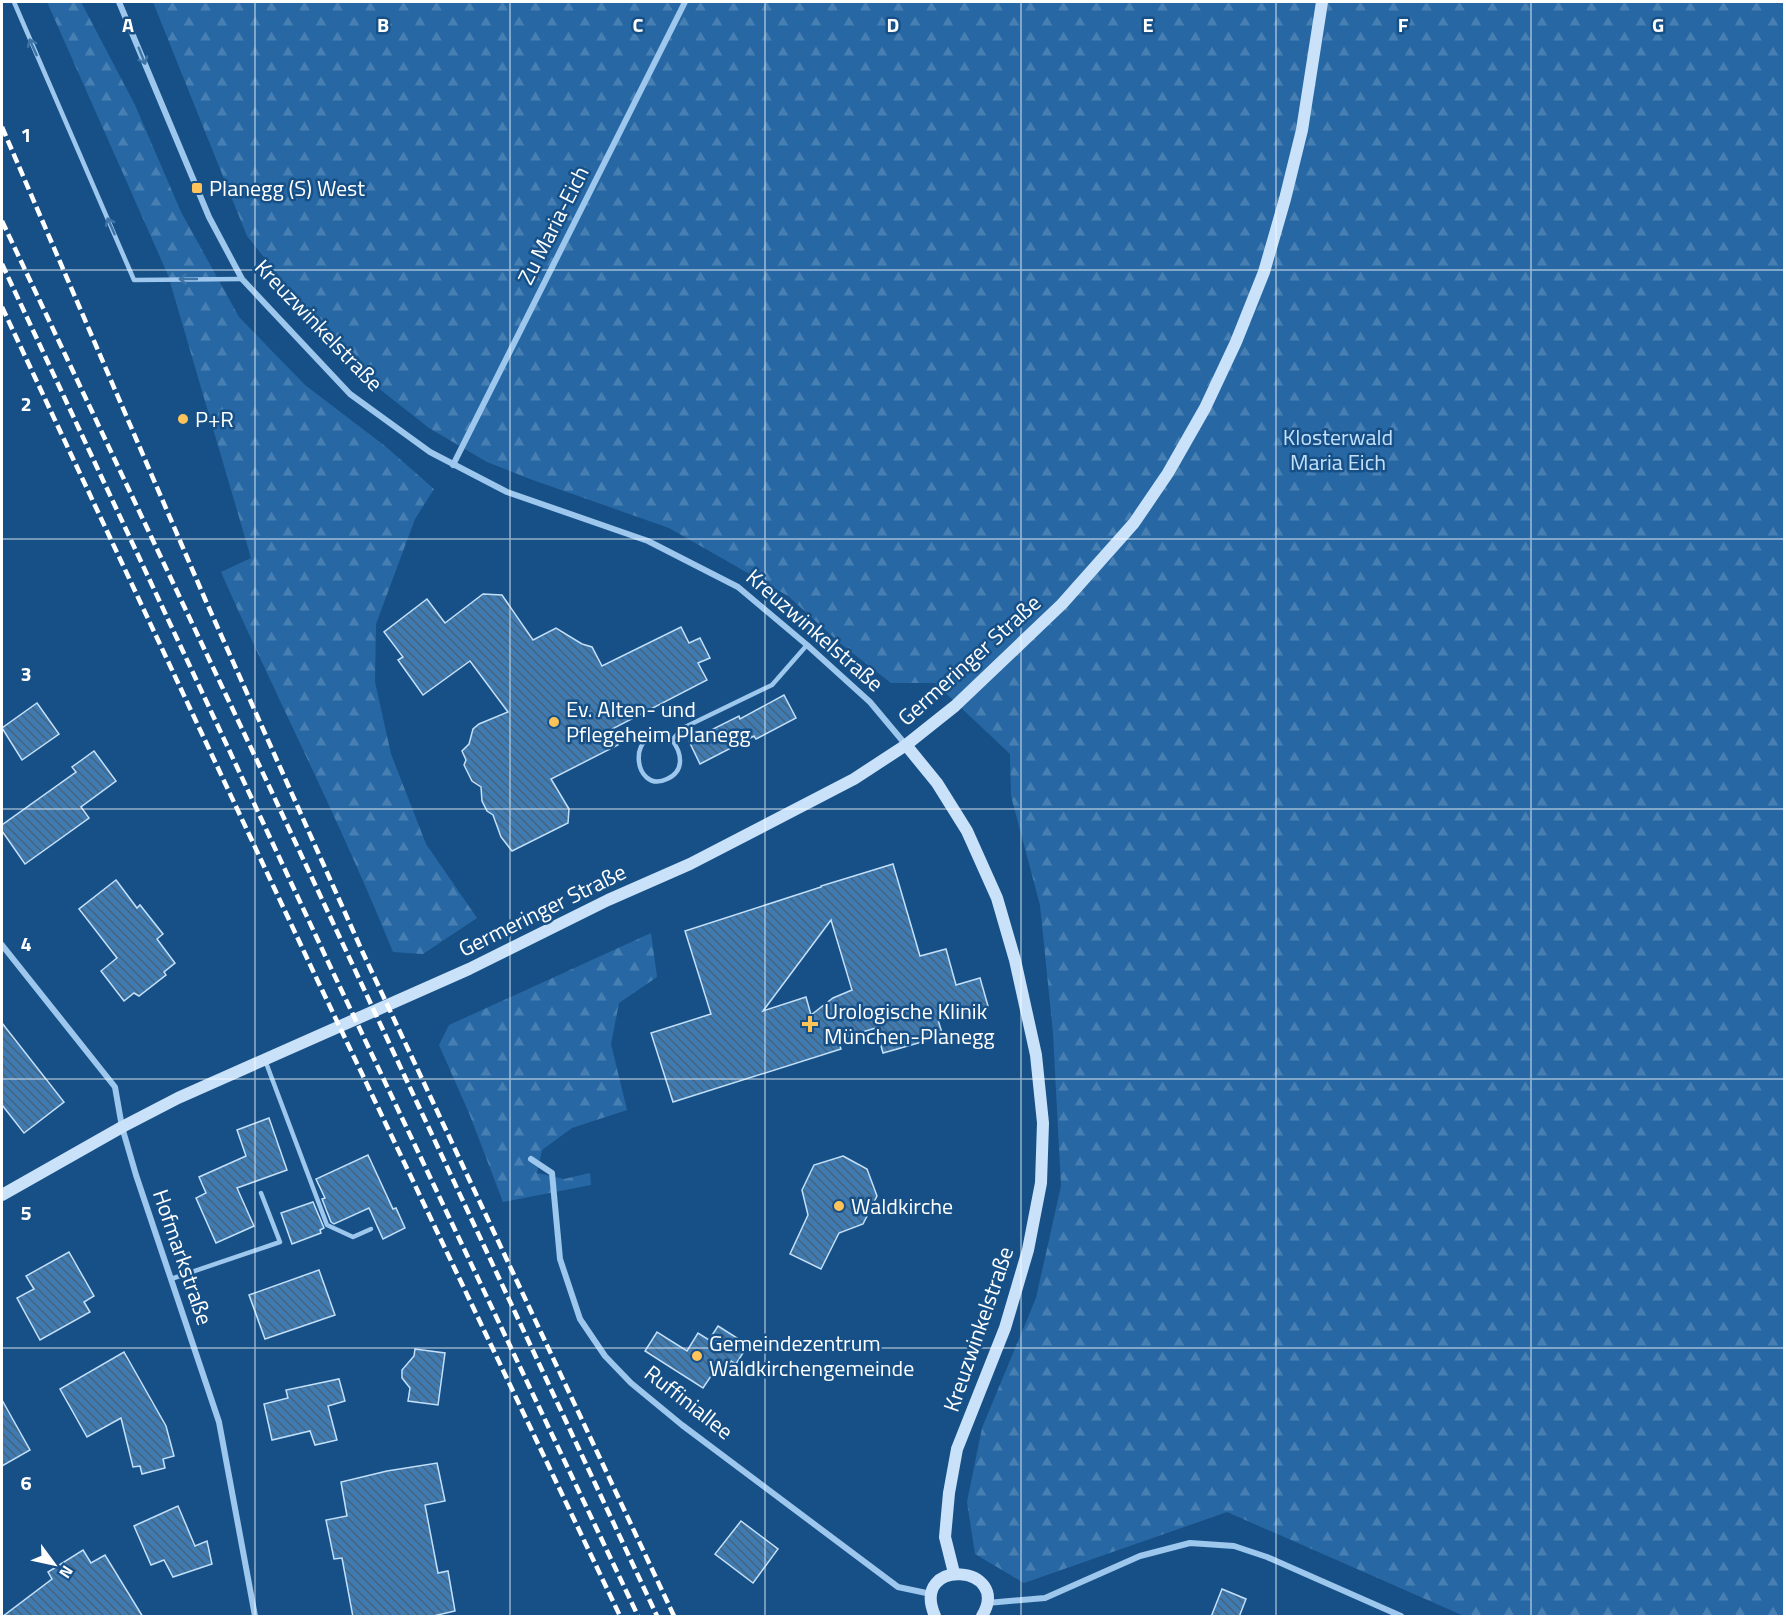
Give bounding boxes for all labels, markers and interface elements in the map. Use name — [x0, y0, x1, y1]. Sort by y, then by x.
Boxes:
text: A — [122, 9, 134, 40]
text: B — [377, 9, 389, 40]
text: C — [633, 9, 644, 40]
text: D — [887, 9, 899, 40]
text: E — [1142, 9, 1154, 40]
text: F — [1398, 9, 1409, 40]
text: G — [1652, 9, 1664, 40]
one-way arrow — [27, 38, 38, 56]
one-way arrow — [137, 46, 148, 64]
text: 1 — [20, 119, 32, 150]
street label: Zu Maria-Eich — [509, 160, 597, 290]
place label: Planegg (S) West — [209, 171, 365, 205]
marker: Planegg (S) West — [190, 181, 204, 195]
one-way arrow — [105, 217, 116, 236]
street label: Kreuzwinkelstraße — [247, 251, 391, 399]
one-way arrow — [179, 273, 199, 285]
text: 2 — [20, 388, 32, 419]
place label: P+R — [195, 402, 234, 436]
marker: P+R — [176, 412, 190, 426]
park label: Klosterwald Maria Eich — [1283, 420, 1393, 479]
street label: Kreuzwinkelstraße — [739, 560, 891, 700]
street label: Germeringer Straße — [890, 586, 1048, 734]
text: 3 — [20, 658, 32, 689]
place label: Ev. Alten- und Pflegeheim Planegg — [566, 692, 751, 751]
marker: Ev. Alten- und Pflegeheim Planegg — [547, 715, 561, 729]
street label: Germeringer Straße — [452, 855, 632, 965]
text: 4 — [20, 928, 32, 959]
place label: Urologische Klinik München-Planegg — [824, 994, 995, 1053]
marker: Urologische Klinik München-Planegg — [801, 1015, 819, 1033]
street label: Hofmarkstraße — [144, 1185, 222, 1329]
place label: Waldkirche — [851, 1189, 953, 1223]
text: 5 — [20, 1197, 32, 1228]
marker: Waldkirche — [832, 1199, 846, 1213]
street label: Kreuzwinkelstraße — [934, 1242, 1022, 1416]
place label: Gemeindezentrum Waldkirchengemeinde — [709, 1326, 914, 1385]
marker: Gemeindezentrum Waldkirchengemeinde — [690, 1349, 704, 1363]
street label: Ruffiniallee — [637, 1356, 741, 1448]
text: 6 — [20, 1467, 32, 1498]
north arrow — [24, 1534, 84, 1594]
text: N — [53, 1561, 80, 1583]

